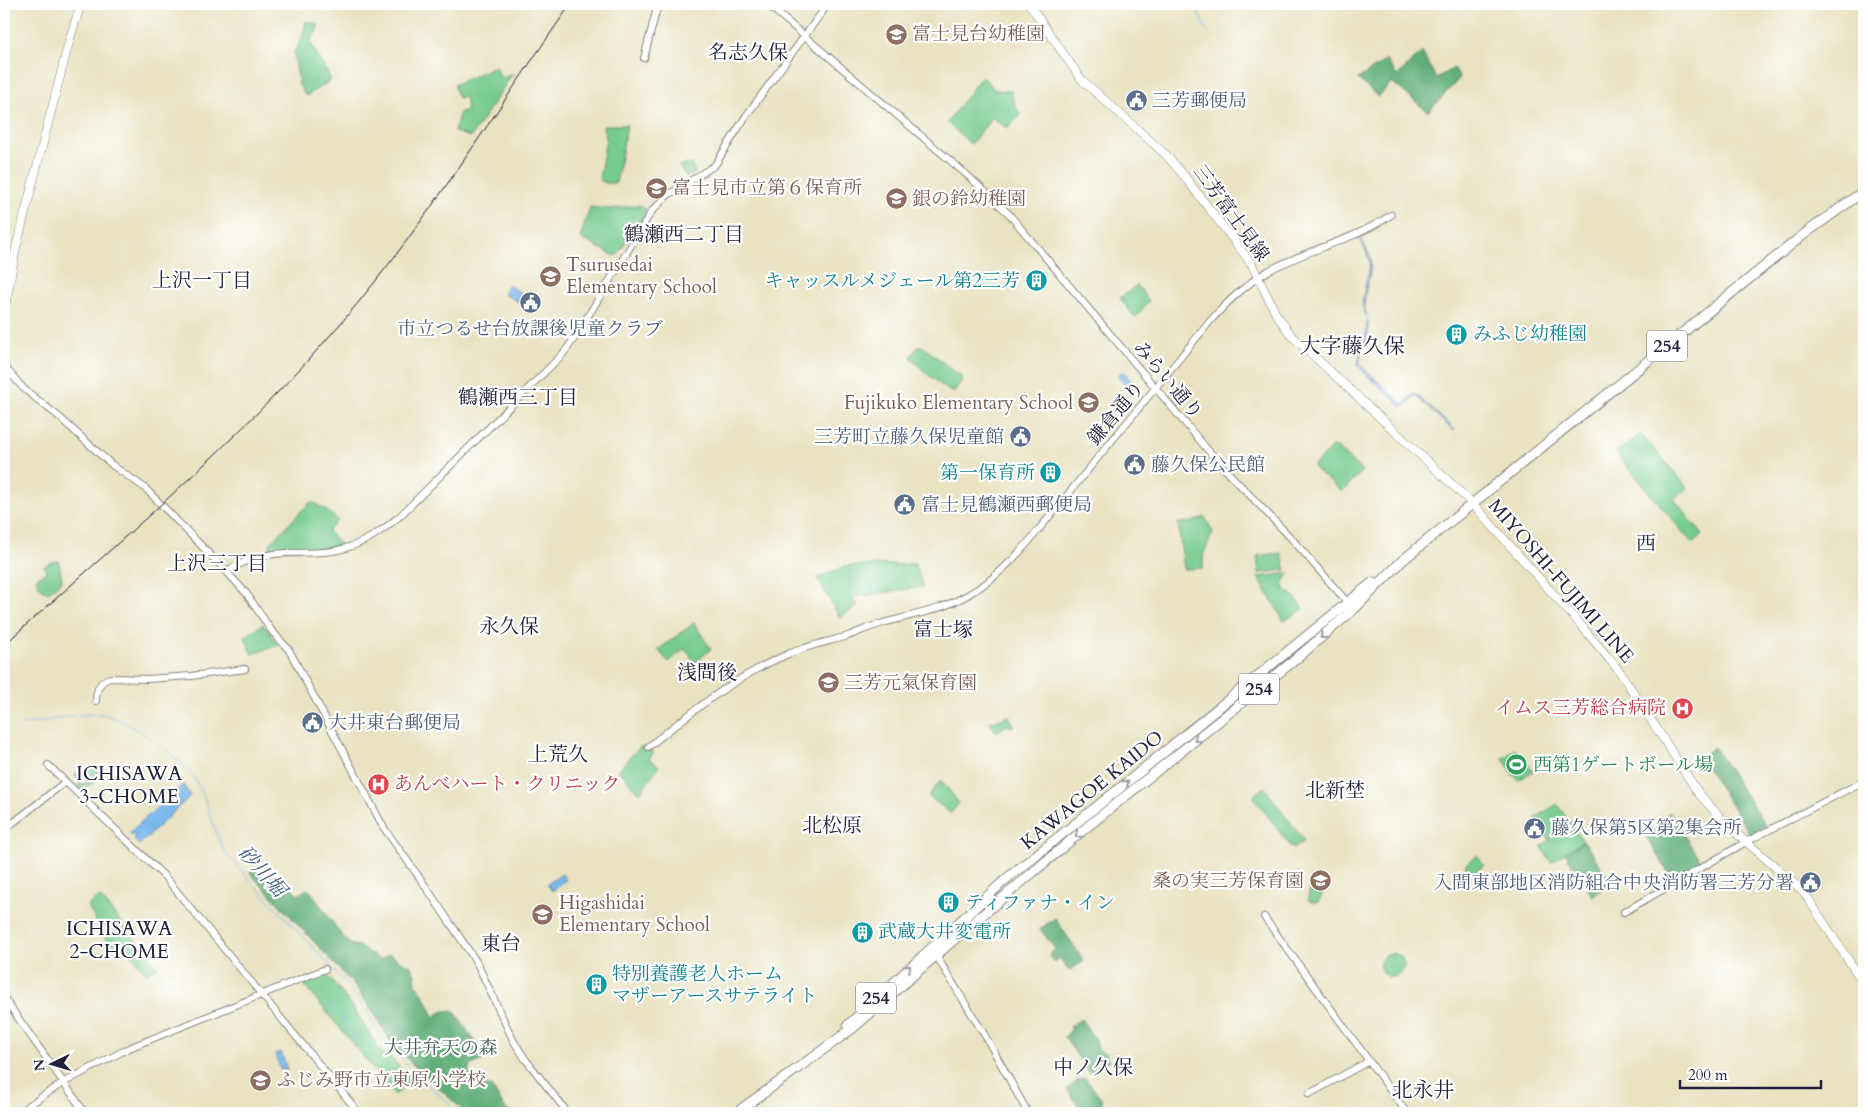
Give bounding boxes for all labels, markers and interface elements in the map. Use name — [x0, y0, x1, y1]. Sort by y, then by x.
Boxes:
place label: 富士見台幼稚園 — [912, 21, 1045, 47]
school or university icon: 富士見台幼稚園 — [884, 22, 908, 46]
district label: 名志久保 — [708, 39, 788, 66]
place label: 三芳郵便局 — [1152, 88, 1247, 114]
public building icon: 三芳郵便局 — [1124, 89, 1148, 113]
street label: 三芳富士見線 — [1187, 159, 1275, 267]
place label: 富士見市立第６保育所 — [672, 175, 862, 201]
school or university icon: 富士見市立第６保育所 — [644, 176, 668, 200]
place label: 銀の鈴幼稚園 — [912, 186, 1026, 212]
school or university icon: 銀の鈴幼稚園 — [884, 187, 908, 211]
district label: 鶴瀬西二丁目 — [624, 221, 744, 248]
place label: Tsurusedai Elementary School — [566, 252, 717, 300]
school or university icon: Tsurusedai Elementary School — [538, 264, 562, 288]
district label: 上沢一丁目 — [152, 267, 252, 294]
place label: キャッスルメジェール第2三芳 — [765, 268, 1020, 294]
building icon: キャッスルメジェール第2三芳 — [1024, 269, 1048, 293]
public building icon: 市立つるせ台放課後児童クラブ — [518, 291, 542, 315]
place label: 市立つるせ台放課後児童クラブ — [397, 316, 663, 342]
place label: みふじ幼稚園 — [1473, 321, 1587, 347]
building icon: みふじ幼稚園 — [1445, 322, 1469, 346]
road number: 254 — [1647, 331, 1687, 362]
district label: 大字藤久保 — [1300, 332, 1405, 361]
street label: みらい通り — [1128, 335, 1208, 425]
street label: 鎌倉通り — [1082, 376, 1150, 450]
district label: 鶴瀬西三丁目 — [458, 384, 578, 411]
place label: Fujikuko Elementary School — [844, 390, 1073, 416]
school or university icon: Fujikuko Elementary School — [1077, 391, 1101, 415]
place label: 三芳町立藤久保児童館 — [814, 424, 1004, 450]
public building icon: 三芳町立藤久保児童館 — [1008, 425, 1032, 449]
place label: 藤久保公民館 — [1151, 452, 1265, 478]
public building icon: 藤久保公民館 — [1123, 453, 1147, 477]
place label: 第一保育所 — [940, 460, 1035, 486]
building icon: 第一保育所 — [1039, 461, 1063, 485]
place label: 富士見鶴瀬西郵便局 — [921, 492, 1092, 518]
public building icon: 富士見鶴瀬西郵便局 — [893, 493, 917, 517]
street label: MIYOSHI-FUJIMI LINE — [1482, 493, 1640, 669]
district label: 西 — [1636, 530, 1656, 557]
district label: 上沢三丁目 — [167, 550, 267, 577]
district label: 永久保 — [479, 613, 539, 640]
district label: 富士塚 — [913, 616, 973, 643]
one-way arrow — [1320, 630, 1329, 638]
district label: 浅間後 — [677, 659, 737, 686]
place label: 三芳元氣保育園 — [844, 670, 977, 696]
school or university icon: 三芳元氣保育園 — [816, 671, 840, 695]
road number: 254 — [1239, 674, 1279, 704]
place label: イムス三芳総合病院 — [1495, 695, 1666, 721]
hospital icon: イムス三芳総合病院 — [1670, 696, 1694, 720]
place label: 大井東台郵便局 — [328, 710, 461, 736]
public building icon: 大井東台郵便局 — [300, 711, 324, 735]
street label: KAWAGOE KAIDO — [1015, 724, 1169, 856]
one-way arrow — [1194, 733, 1203, 742]
district label: 上荒久 — [528, 741, 588, 768]
place label: 西第1ゲートボール場 — [1533, 752, 1713, 778]
sports icon: 西第1ゲートボール場 — [1505, 753, 1529, 777]
district label: ICHISAWA 3-CHOME — [76, 760, 183, 810]
place label: あんべハート・クリニック — [394, 771, 620, 797]
hospital icon: あんべハート・クリニック — [366, 772, 390, 796]
district label: 北新埜 — [1305, 777, 1365, 804]
one-way arrow — [1121, 780, 1130, 789]
district label: 北松原 — [802, 812, 862, 839]
place label: 藤久保第5区第2集会所 — [1551, 815, 1741, 841]
public building icon: 藤久保第5区第2集会所 — [1523, 816, 1547, 840]
one-way arrow — [1075, 829, 1084, 838]
water label: 砂川堀 — [232, 840, 294, 905]
place label: 桑の実三芳保育園 — [1152, 868, 1304, 894]
school or university icon: 桑の実三芳保育園 — [1308, 869, 1332, 893]
place label: 入間東部地区消防組合中央消防署三芳分署 — [1433, 870, 1794, 896]
public building icon: 入間東部地区消防組合中央消防署三芳分署 — [1798, 871, 1822, 895]
place label: Higashidai Elementary School — [559, 890, 710, 938]
place label: ティファナ・イン — [965, 890, 1115, 916]
building icon: ティファナ・イン — [937, 891, 961, 915]
school or university icon: Higashidai Elementary School — [531, 902, 555, 926]
district label: ICHISAWA 2-CHOME — [66, 915, 173, 965]
place label: 武蔵大井変電所 — [878, 919, 1011, 945]
building icon: 武蔵大井変電所 — [850, 920, 874, 944]
district label: 東台 — [481, 930, 521, 957]
place label: 特別養護老人ホーム マザーアースサテライト — [612, 961, 818, 1009]
one-way arrow — [903, 965, 912, 974]
building icon: 特別養護老人ホーム マザーアースサテライト — [584, 973, 608, 997]
road number: 254 — [856, 982, 896, 1014]
park label: 大井弁天の森 — [384, 1035, 498, 1061]
north arrow — [28, 1040, 78, 1090]
district label: 中ノ久保 — [1053, 1054, 1133, 1081]
scale bar — [1680, 1057, 1822, 1089]
text: N — [30, 1058, 50, 1072]
text: 200 m — [1688, 1065, 1728, 1085]
place label: ふじみ野市立東原小学校 — [277, 1067, 486, 1093]
school or university icon: ふじみ野市立東原小学校 — [249, 1068, 273, 1092]
district label: 北永井 — [1392, 1076, 1455, 1105]

